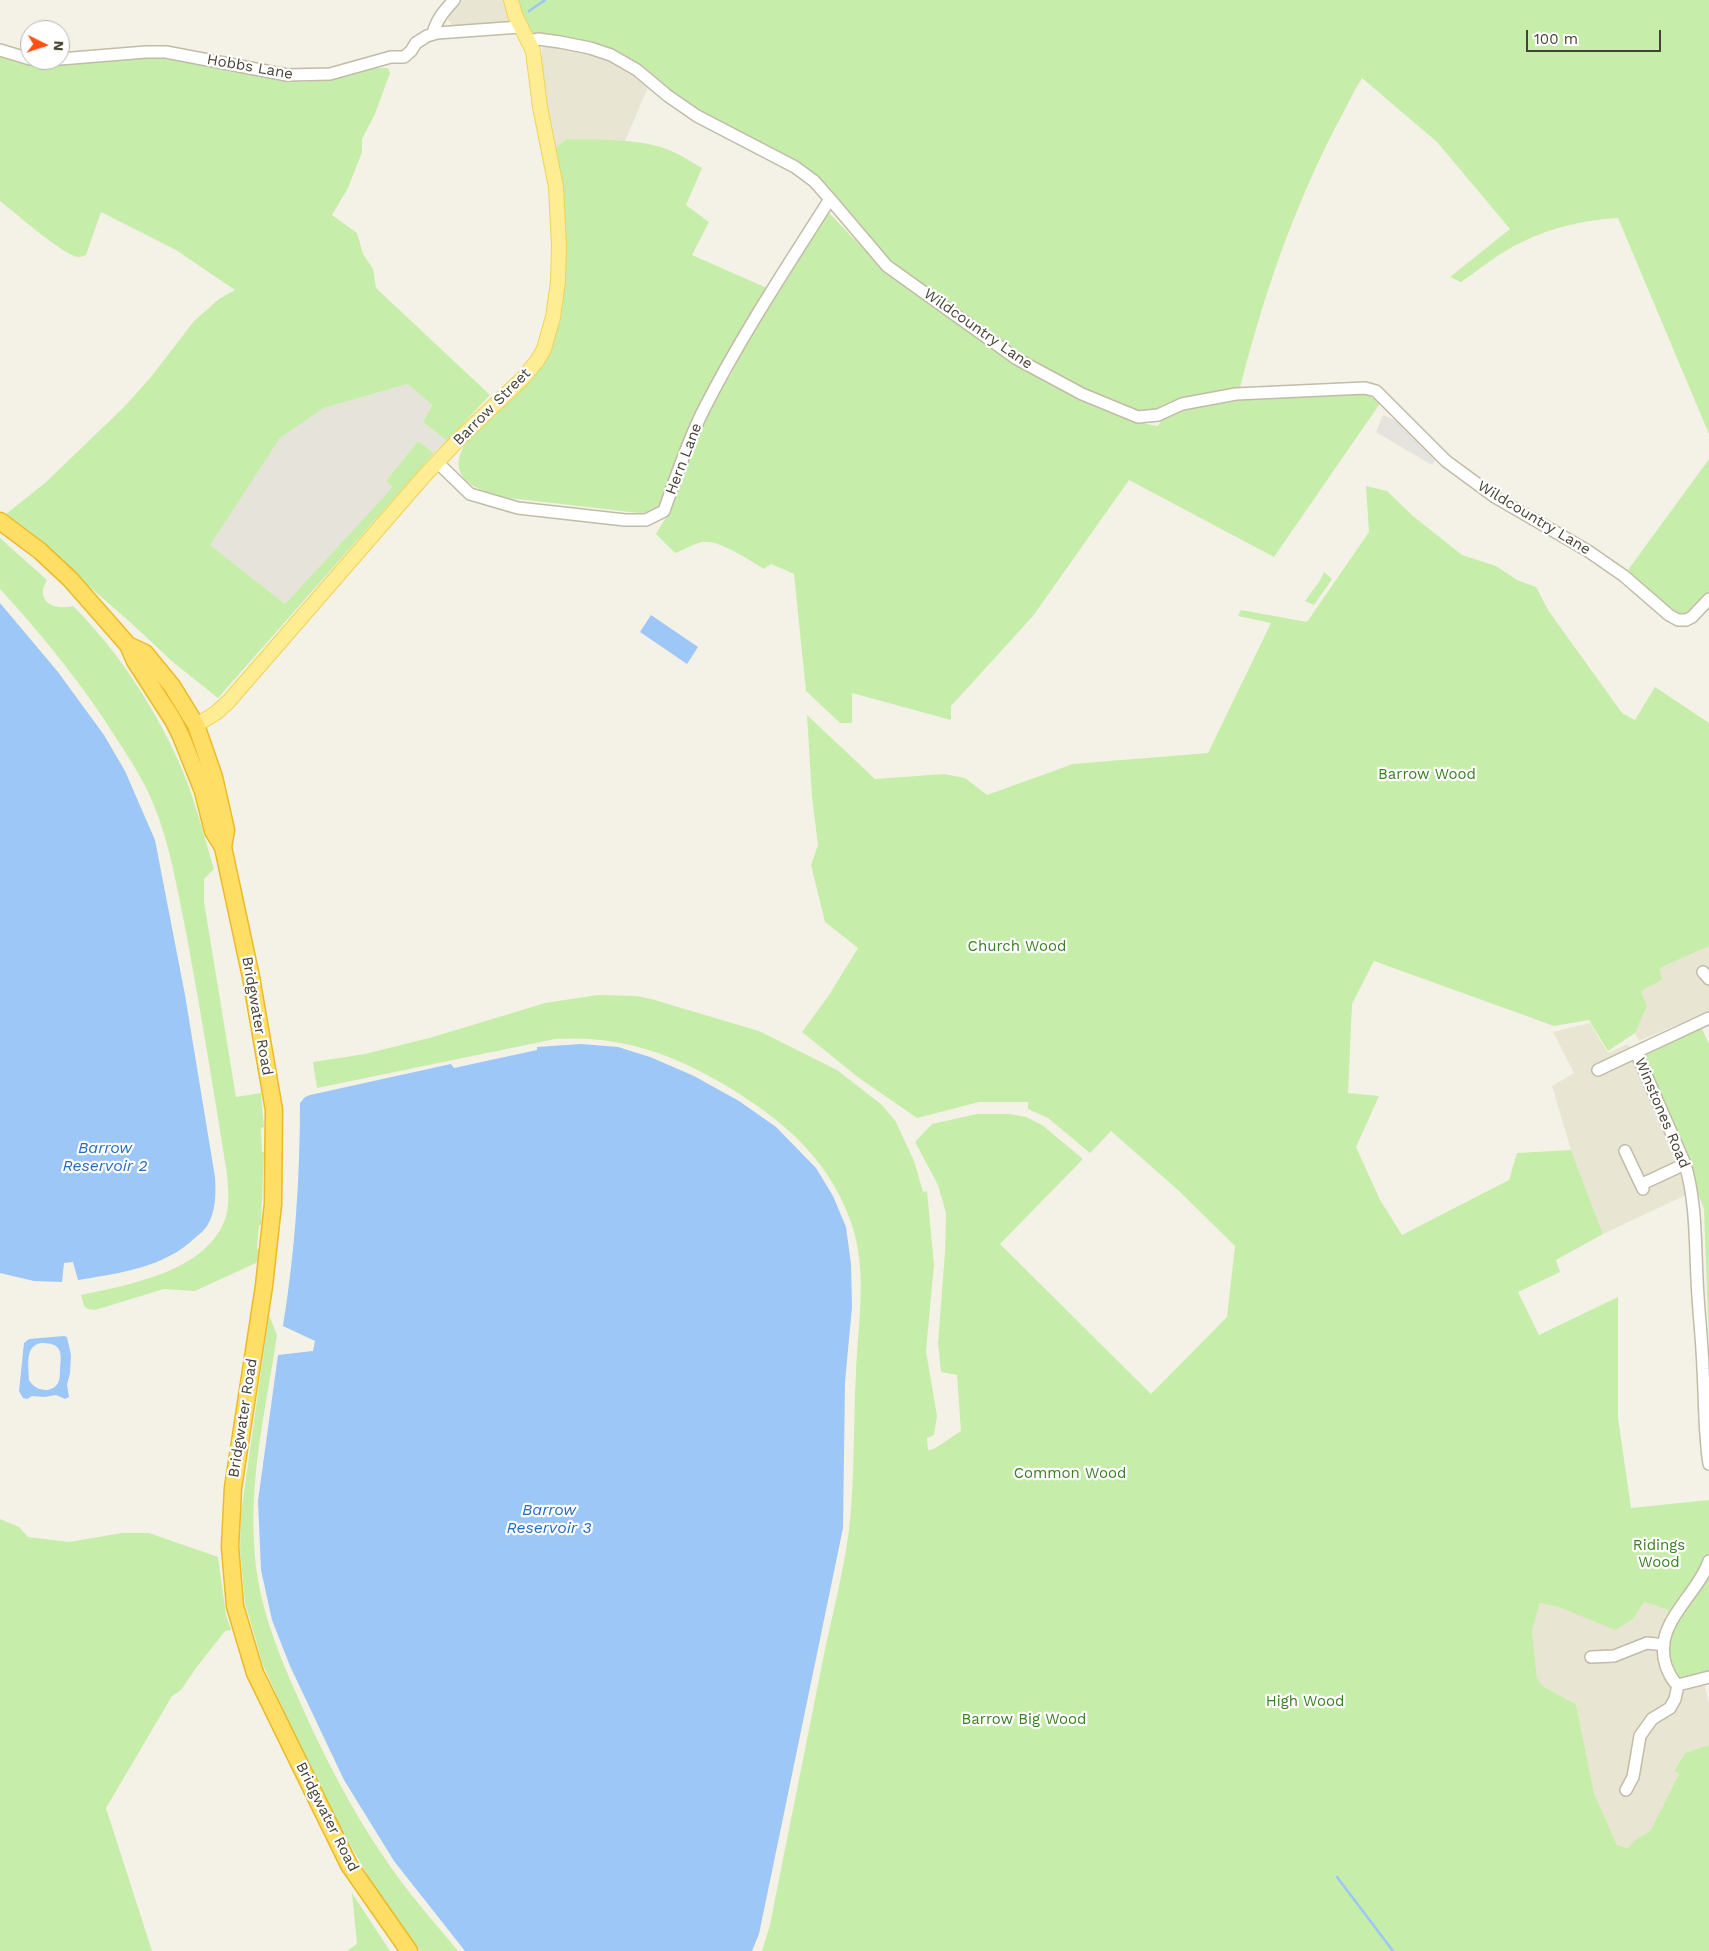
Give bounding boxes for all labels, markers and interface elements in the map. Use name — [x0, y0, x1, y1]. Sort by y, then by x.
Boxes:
north arrow — [20, 20, 70, 70]
scale bar — [1529, 20, 1664, 52]
text: 100 m — [1534, 30, 1578, 48]
text: N — [51, 40, 67, 52]
street label: Hobbs Lane — [206, 51, 294, 83]
street label: Wildcountry Lane — [920, 285, 1036, 373]
street label: Barrow Street — [450, 365, 534, 449]
street label: Hern Lane — [662, 421, 706, 497]
street label: Wildcountry Lane — [1474, 477, 1594, 559]
park label: Barrow Wood — [1378, 766, 1476, 784]
park label: Church Wood — [968, 938, 1066, 956]
street label: Bridgwater Road — [238, 955, 276, 1077]
street label: Winstones Road — [1631, 1055, 1693, 1171]
water label: Barrow Reservoir 2 — [63, 1138, 147, 1176]
street label: Bridgwater Road — [225, 1357, 261, 1479]
park label: Common Wood — [1014, 1465, 1126, 1483]
water label: Barrow Reservoir 3 — [507, 1500, 591, 1538]
park label: Ridings Wood — [1633, 1537, 1685, 1572]
park label: High Wood — [1266, 1693, 1344, 1711]
park label: Barrow Big Wood — [962, 1711, 1086, 1729]
street label: Bridgwater Road — [292, 1759, 362, 1875]

